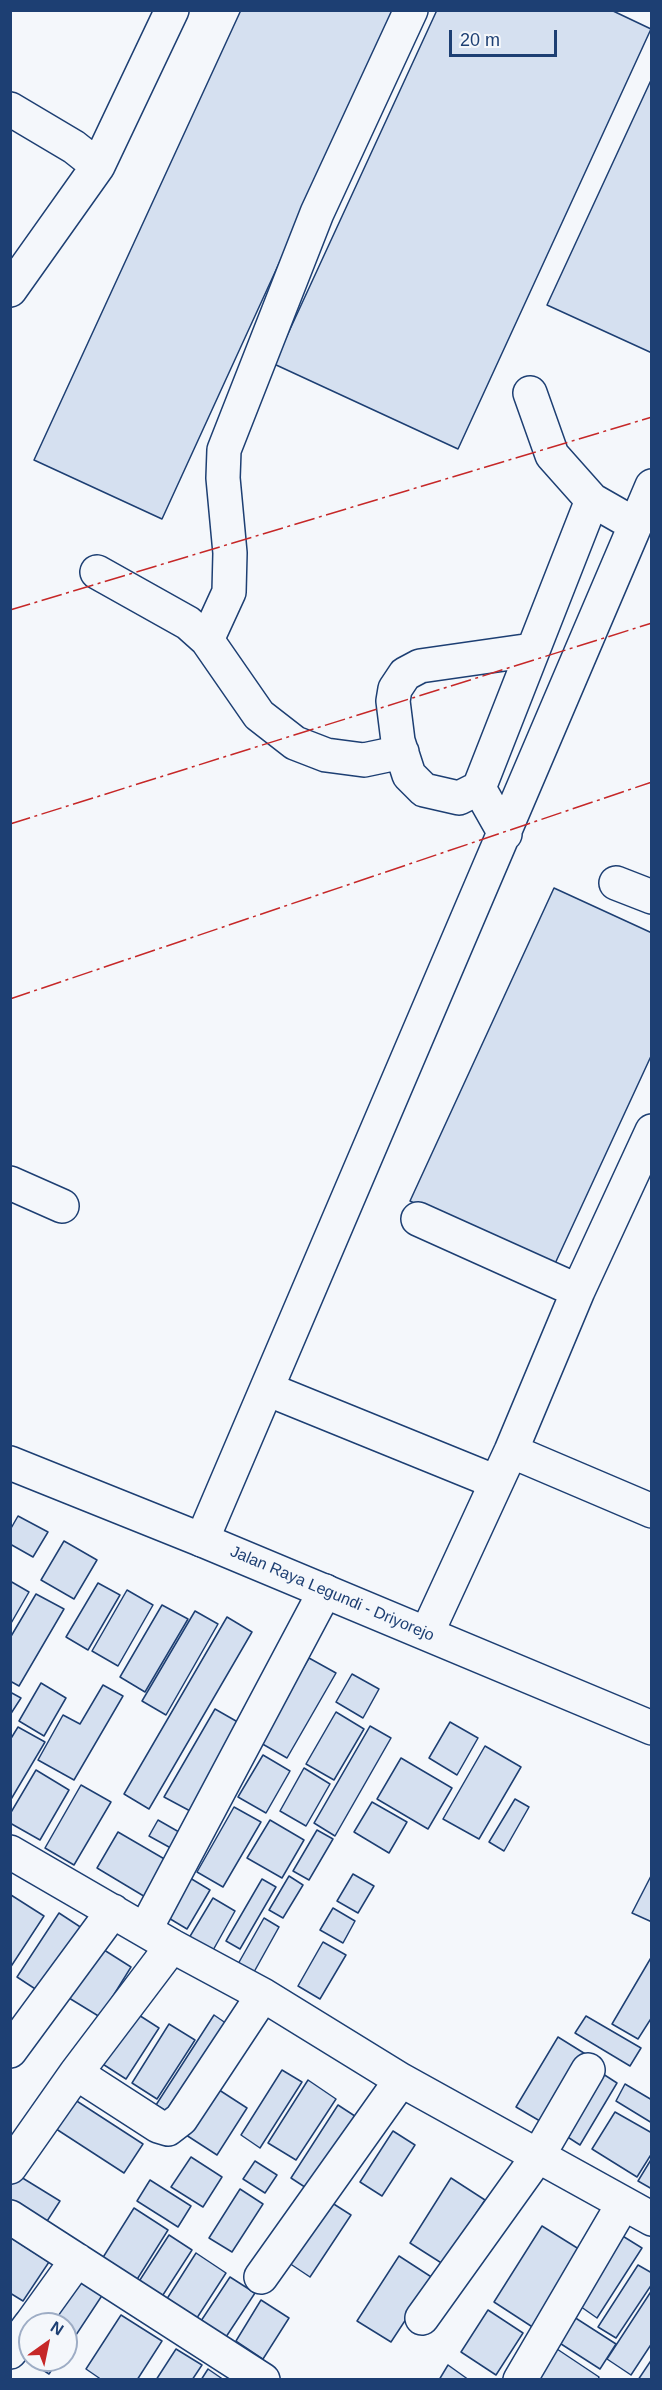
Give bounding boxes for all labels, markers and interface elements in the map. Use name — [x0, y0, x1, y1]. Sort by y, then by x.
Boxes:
scale bar — [452, 18, 560, 56]
text: 20 m — [460, 30, 500, 50]
street label: Jalan Raya Legundi - Driyorejo — [227, 1542, 437, 1646]
north arrow — [18, 2312, 78, 2372]
text: N — [48, 2318, 66, 2338]

